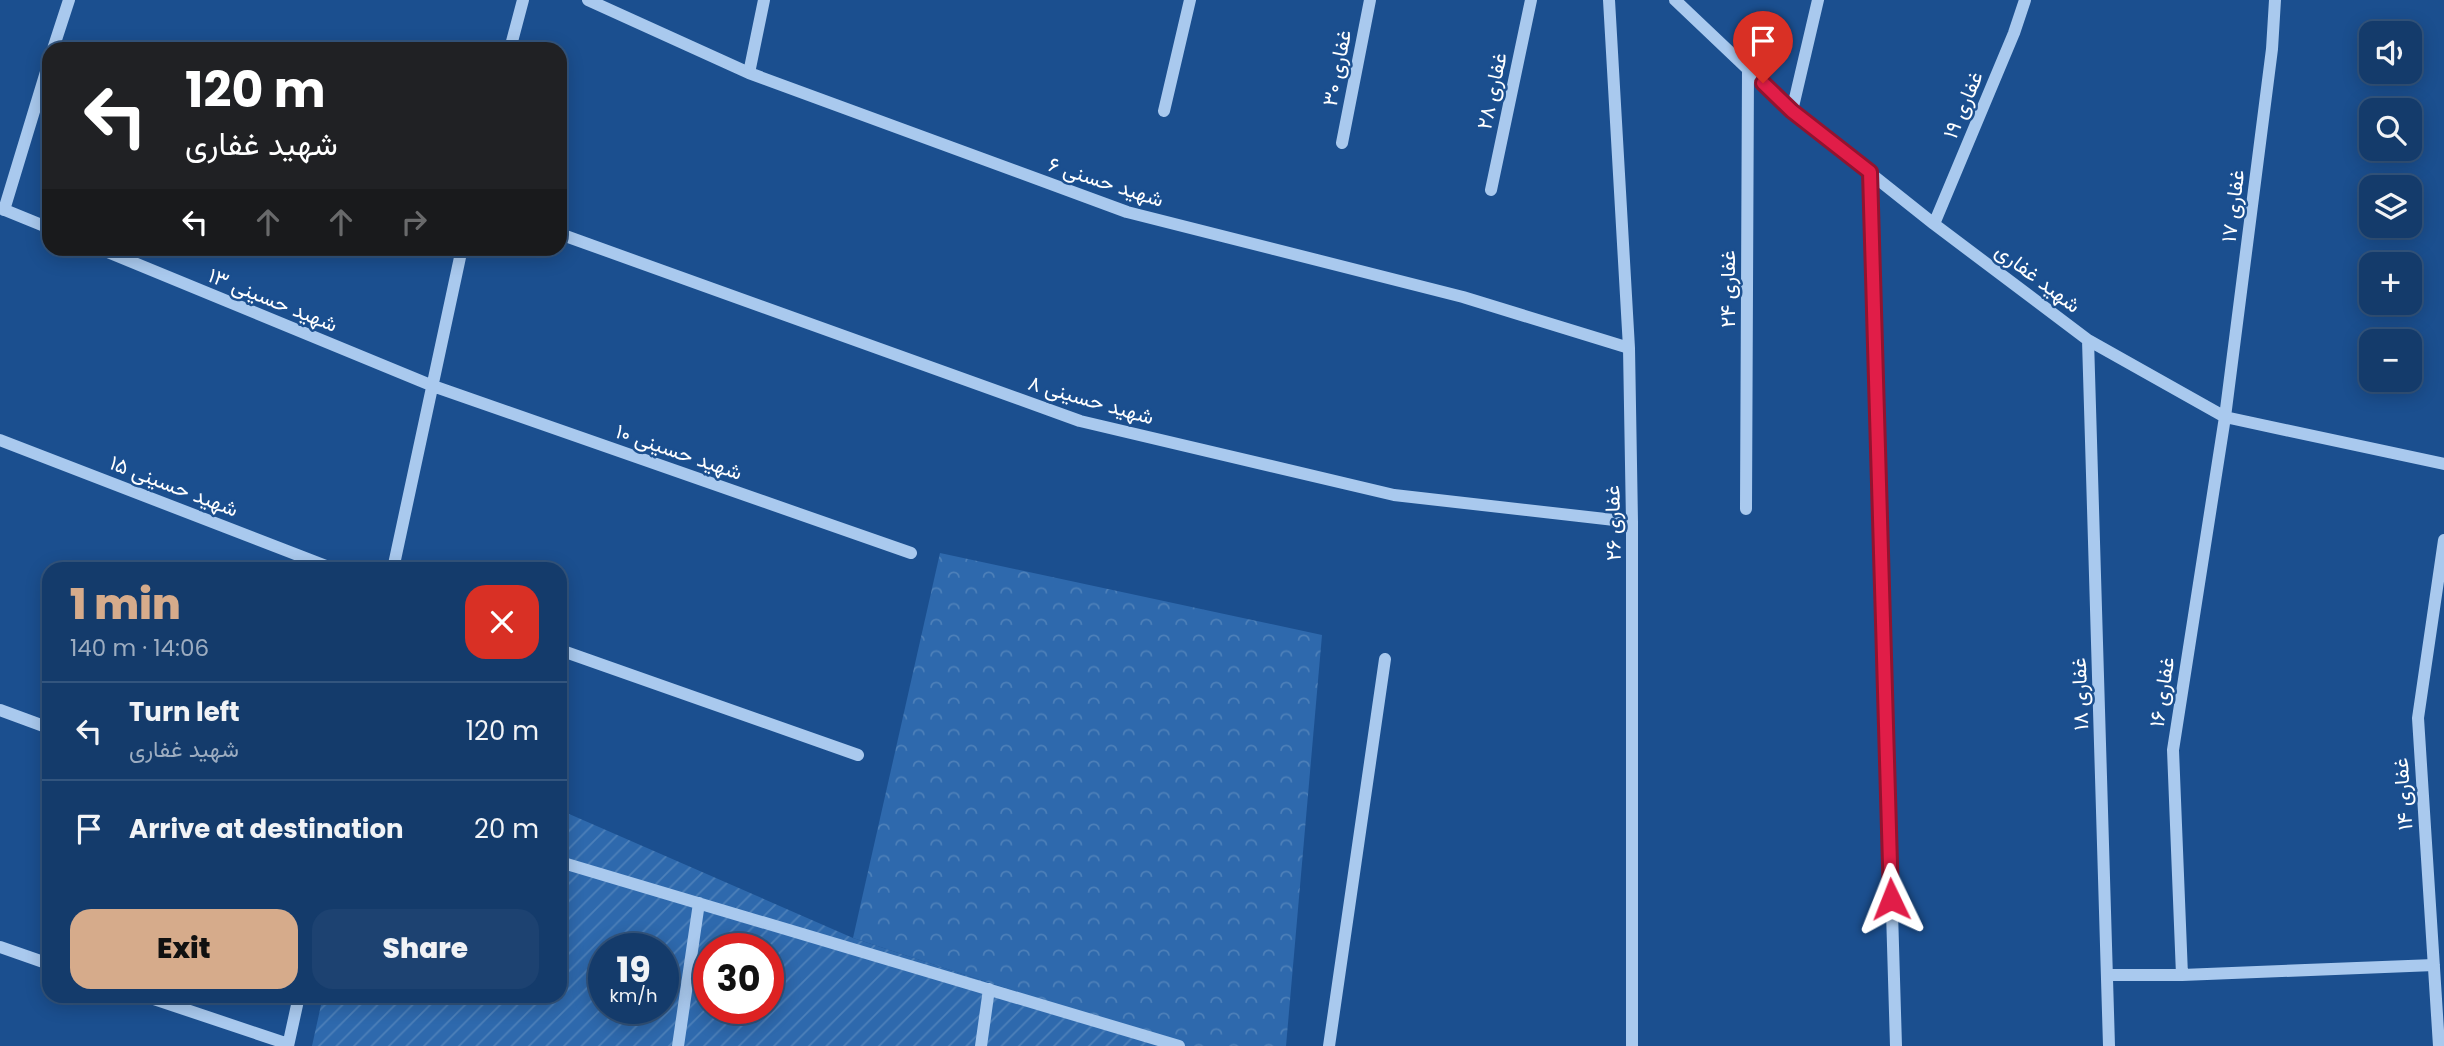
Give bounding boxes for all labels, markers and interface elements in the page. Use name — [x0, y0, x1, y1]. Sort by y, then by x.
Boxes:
pin — [1733, 11, 1793, 83]
map controls — [2359, 21, 2422, 392]
button: sound — [2359, 21, 2422, 84]
icon: arrive — [1744, 22, 1782, 60]
street label: غفاری ۳۰ — [1315, 27, 1358, 109]
street label: غفاری ۲۸ — [1469, 50, 1514, 132]
text: 120 m — [185, 56, 326, 124]
street label: غفاری ۱۹ — [1935, 67, 1990, 143]
icon: left — [70, 70, 161, 161]
button: search — [2359, 98, 2422, 161]
text: شهید غفاری — [185, 121, 338, 166]
street label: شهید حسنی ۶ — [1045, 149, 1168, 214]
street label: غفاری ۱۷ — [2214, 168, 2251, 244]
button: layers — [2359, 175, 2422, 238]
icon: left — [176, 203, 214, 241]
icon: ahead — [249, 203, 287, 241]
icon: ahead — [322, 203, 360, 241]
icon: right — [395, 203, 433, 241]
street label: شهید غفاری — [1990, 236, 2087, 319]
street label: غفاری ۲۴ — [1713, 250, 1742, 328]
button: + — [2359, 252, 2422, 315]
street label: شهید حسینی ۱۳ — [204, 260, 342, 339]
button: − — [2359, 329, 2422, 392]
street label: شهید حسینی ۸ — [1025, 368, 1157, 431]
street label: شهید حسینی ۱۰ — [612, 416, 746, 487]
street label: شهید حسینی ۱۵ — [106, 448, 243, 523]
street label: غفاری ۲۶ — [1597, 485, 1628, 561]
text: 1 min — [70, 575, 181, 634]
button: close — [465, 585, 539, 659]
text: 140 m · 14:06 — [70, 632, 209, 664]
street label: غفاری ۱۶ — [2142, 655, 2181, 729]
street label: غفاری ۱۸ — [2064, 657, 2095, 731]
text: Turn left — [129, 694, 240, 730]
icon: left — [70, 712, 108, 750]
text: 120 m — [466, 713, 539, 749]
text: شهید غفاری — [129, 733, 239, 765]
street label: غفاری ۱۴ — [2386, 757, 2419, 831]
icon: arrive — [70, 810, 108, 848]
text: Arrive at destination — [129, 811, 404, 847]
text: 20 m — [474, 811, 539, 847]
position arrow — [1854, 862, 1928, 936]
button: Exit — [70, 909, 298, 989]
button: Share — [312, 909, 539, 989]
speed limit sign: 30 — [693, 933, 784, 1024]
text: 19 — [616, 945, 651, 994]
text: km/h — [610, 983, 657, 1008]

